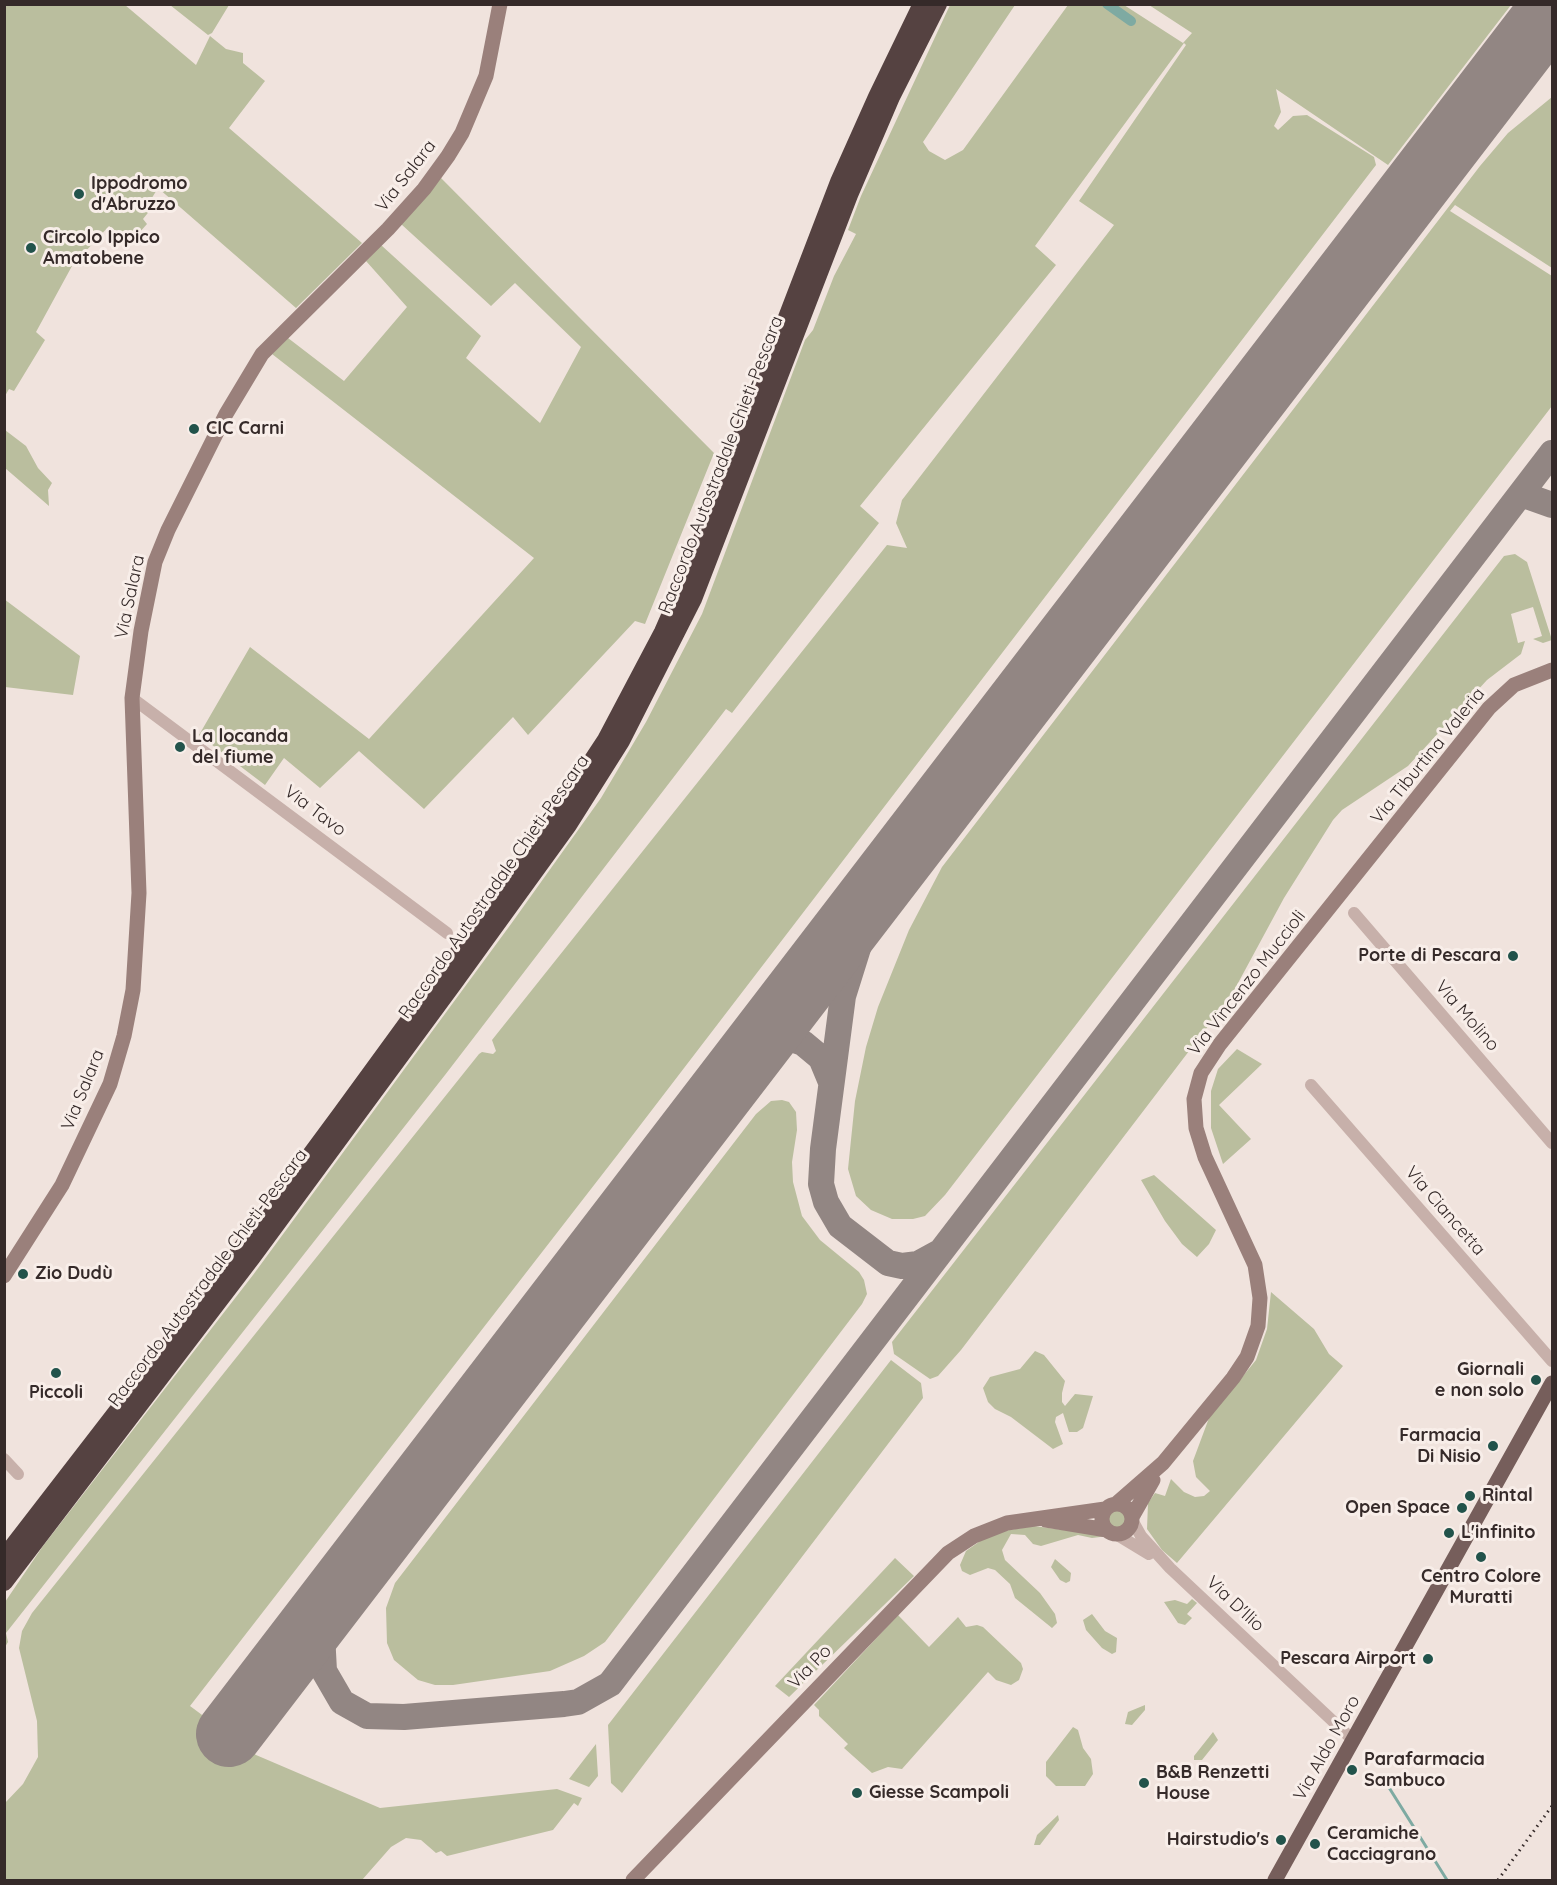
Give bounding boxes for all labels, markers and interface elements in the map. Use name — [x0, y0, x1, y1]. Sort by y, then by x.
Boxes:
street label: Via Salara — [371, 136, 441, 216]
place label: Ippodromo d'Abruzzo — [91, 173, 188, 216]
marker: Ippodromo d'Abruzzo — [72, 187, 86, 201]
place label: Circolo Ippico Amatobene — [43, 227, 160, 270]
marker: Circolo Ippico Amatobene — [24, 241, 38, 255]
street label: Raccordo Autostradale Chieti-Pescara — [654, 313, 788, 617]
place label: CIC Carni — [206, 418, 284, 440]
marker: CIC Carni — [187, 422, 201, 436]
street label: Via Salara — [111, 553, 149, 641]
street label: Via Tiburtina Valeria — [1366, 683, 1490, 829]
place label: La locanda del fiume — [192, 726, 288, 768]
marker: La locanda del fiume — [173, 740, 187, 754]
street label: Raccordo Autostradale Chieti-Pescara — [394, 751, 594, 1023]
street label: Via Tavo — [280, 781, 350, 841]
street label: Via Vincenzo Muccioli — [1184, 906, 1310, 1060]
place label: Porte di Pescara — [1358, 945, 1501, 967]
marker: Porte di Pescara — [1506, 949, 1520, 963]
street label: Via Molino — [1430, 976, 1504, 1056]
street label: Via Salara — [57, 1046, 109, 1134]
street label: Raccordo Autostradale Chieti-Pescara — [104, 1145, 312, 1411]
street label: Via Ciancetta — [1400, 1162, 1490, 1260]
place label: Zio Dudù — [35, 1263, 113, 1285]
marker: Zio Dudù — [16, 1267, 30, 1281]
place label: Giornali e non solo — [1435, 1359, 1524, 1402]
marker: Piccoli — [49, 1366, 63, 1380]
marker: Giornali e non solo — [1529, 1373, 1543, 1387]
place label: Piccoli — [29, 1382, 83, 1404]
place label: Farmacia Di Nisio — [1399, 1425, 1481, 1468]
marker: Farmacia Di Nisio — [1486, 1439, 1500, 1453]
place label: Rintal — [1482, 1485, 1533, 1507]
marker: Rintal — [1463, 1489, 1477, 1503]
place label: Open Space — [1345, 1497, 1450, 1519]
marker: Open Space — [1455, 1501, 1469, 1515]
place label: L'infinito — [1461, 1522, 1536, 1544]
marker: L'infinito — [1442, 1526, 1456, 1540]
marker: Centro Colore Muratti — [1474, 1550, 1488, 1564]
place label: Centro Colore Muratti — [1421, 1566, 1541, 1608]
street label: Via D'Ilio — [1202, 1572, 1268, 1636]
street label: Via Po — [784, 1640, 836, 1694]
place label: Pescara Airport — [1280, 1648, 1416, 1670]
marker: Pescara Airport — [1421, 1652, 1435, 1666]
street label: Via Aldo Moro — [1289, 1692, 1365, 1804]
place label: Parafarmacia Sambuco — [1364, 1749, 1485, 1792]
place label: B&B Renzetti House — [1156, 1762, 1269, 1804]
marker: Parafarmacia Sambuco — [1345, 1763, 1359, 1777]
marker: B&B Renzetti House — [1137, 1776, 1151, 1790]
place label: Giesse Scampoli — [869, 1782, 1009, 1804]
marker: Giesse Scampoli — [850, 1786, 864, 1800]
place label: Ceramiche Cacciagrano — [1327, 1823, 1436, 1866]
place label: Hairstudio's — [1167, 1829, 1269, 1851]
marker: Hairstudio's — [1274, 1833, 1288, 1847]
marker: Ceramiche Cacciagrano — [1308, 1837, 1322, 1851]

